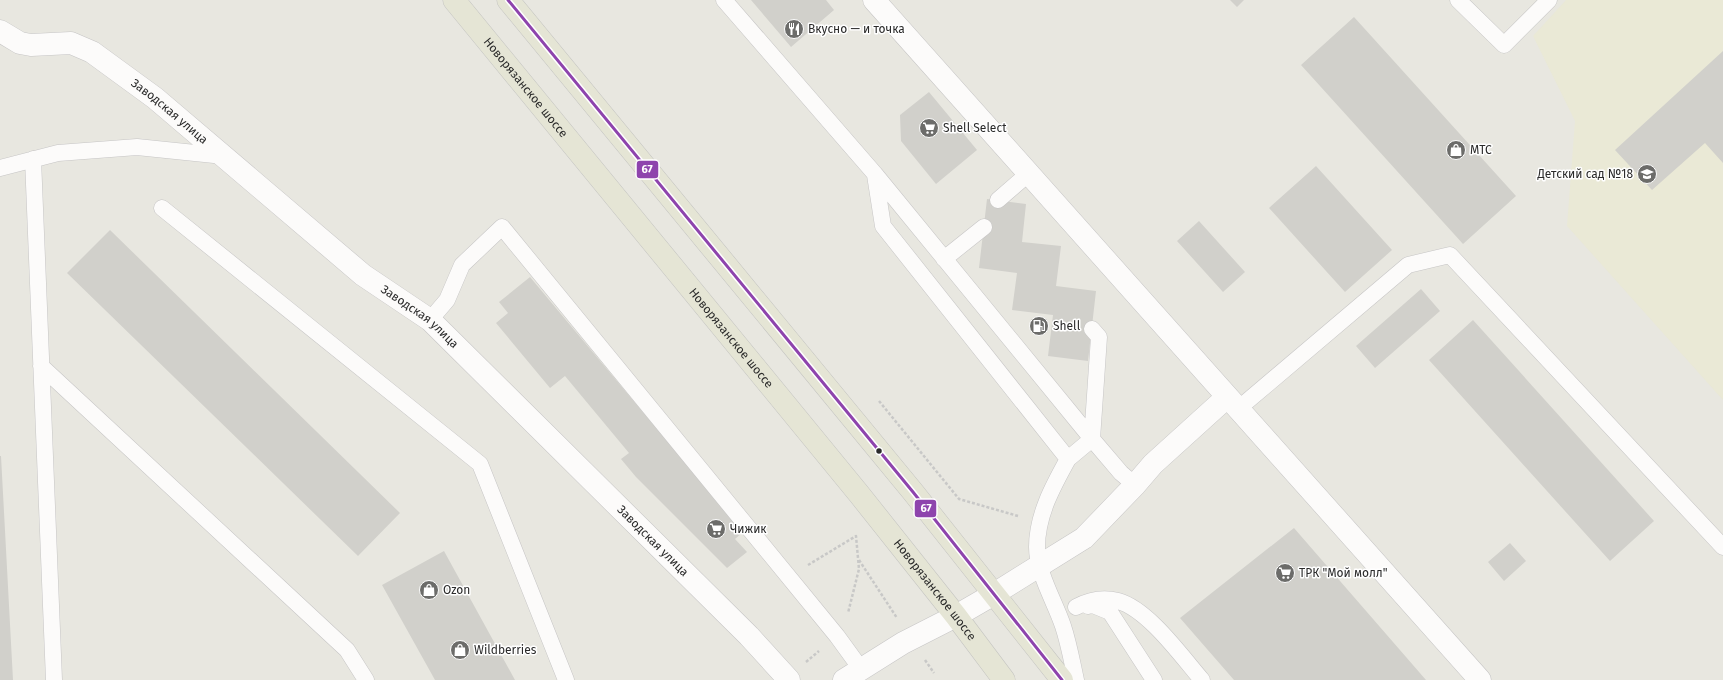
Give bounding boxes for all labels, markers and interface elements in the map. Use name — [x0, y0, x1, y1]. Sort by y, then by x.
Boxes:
restaurant icon: Вкусно — и точка — [783, 18, 805, 40]
place label: Вкусно — и точка — [808, 22, 905, 36]
street label: Новорязанское шоссе — [481, 35, 571, 140]
street label: Заводская улица — [128, 76, 211, 147]
supermarket icon: Shell Select — [918, 117, 940, 139]
place label: Shell Select — [943, 121, 1007, 135]
shop icon: МТС — [1445, 139, 1467, 161]
place label: МТС — [1470, 143, 1492, 157]
line badge: 67 — [636, 160, 659, 179]
text: 67 — [641, 163, 653, 176]
school or university icon: Детский сад №18 — [1636, 163, 1658, 185]
place label: Детский сад №18 — [1536, 167, 1633, 181]
street label: Заводская улица — [378, 282, 461, 351]
street label: Новорязанское шоссе — [686, 285, 776, 391]
fuel station icon: Shell — [1028, 315, 1050, 337]
place label: Shell — [1053, 319, 1081, 333]
unlabelled marker — [874, 446, 884, 456]
line badge: 67 — [914, 499, 937, 518]
text: 67 — [920, 502, 932, 515]
street label: Заводская улица — [614, 503, 691, 579]
supermarket icon: Чижик — [705, 518, 727, 540]
place label: Чижик — [730, 522, 767, 536]
street label: Новорязанское шоссе — [891, 536, 979, 643]
supermarket icon: ТРК "Мой молл" — [1274, 562, 1296, 584]
place label: ТРК "Мой молл" — [1299, 566, 1388, 580]
shop icon: Ozon — [418, 579, 440, 601]
place label: Ozon — [443, 583, 470, 597]
shop icon: Wildberries — [449, 639, 471, 661]
place label: Wildberries — [474, 643, 537, 657]

